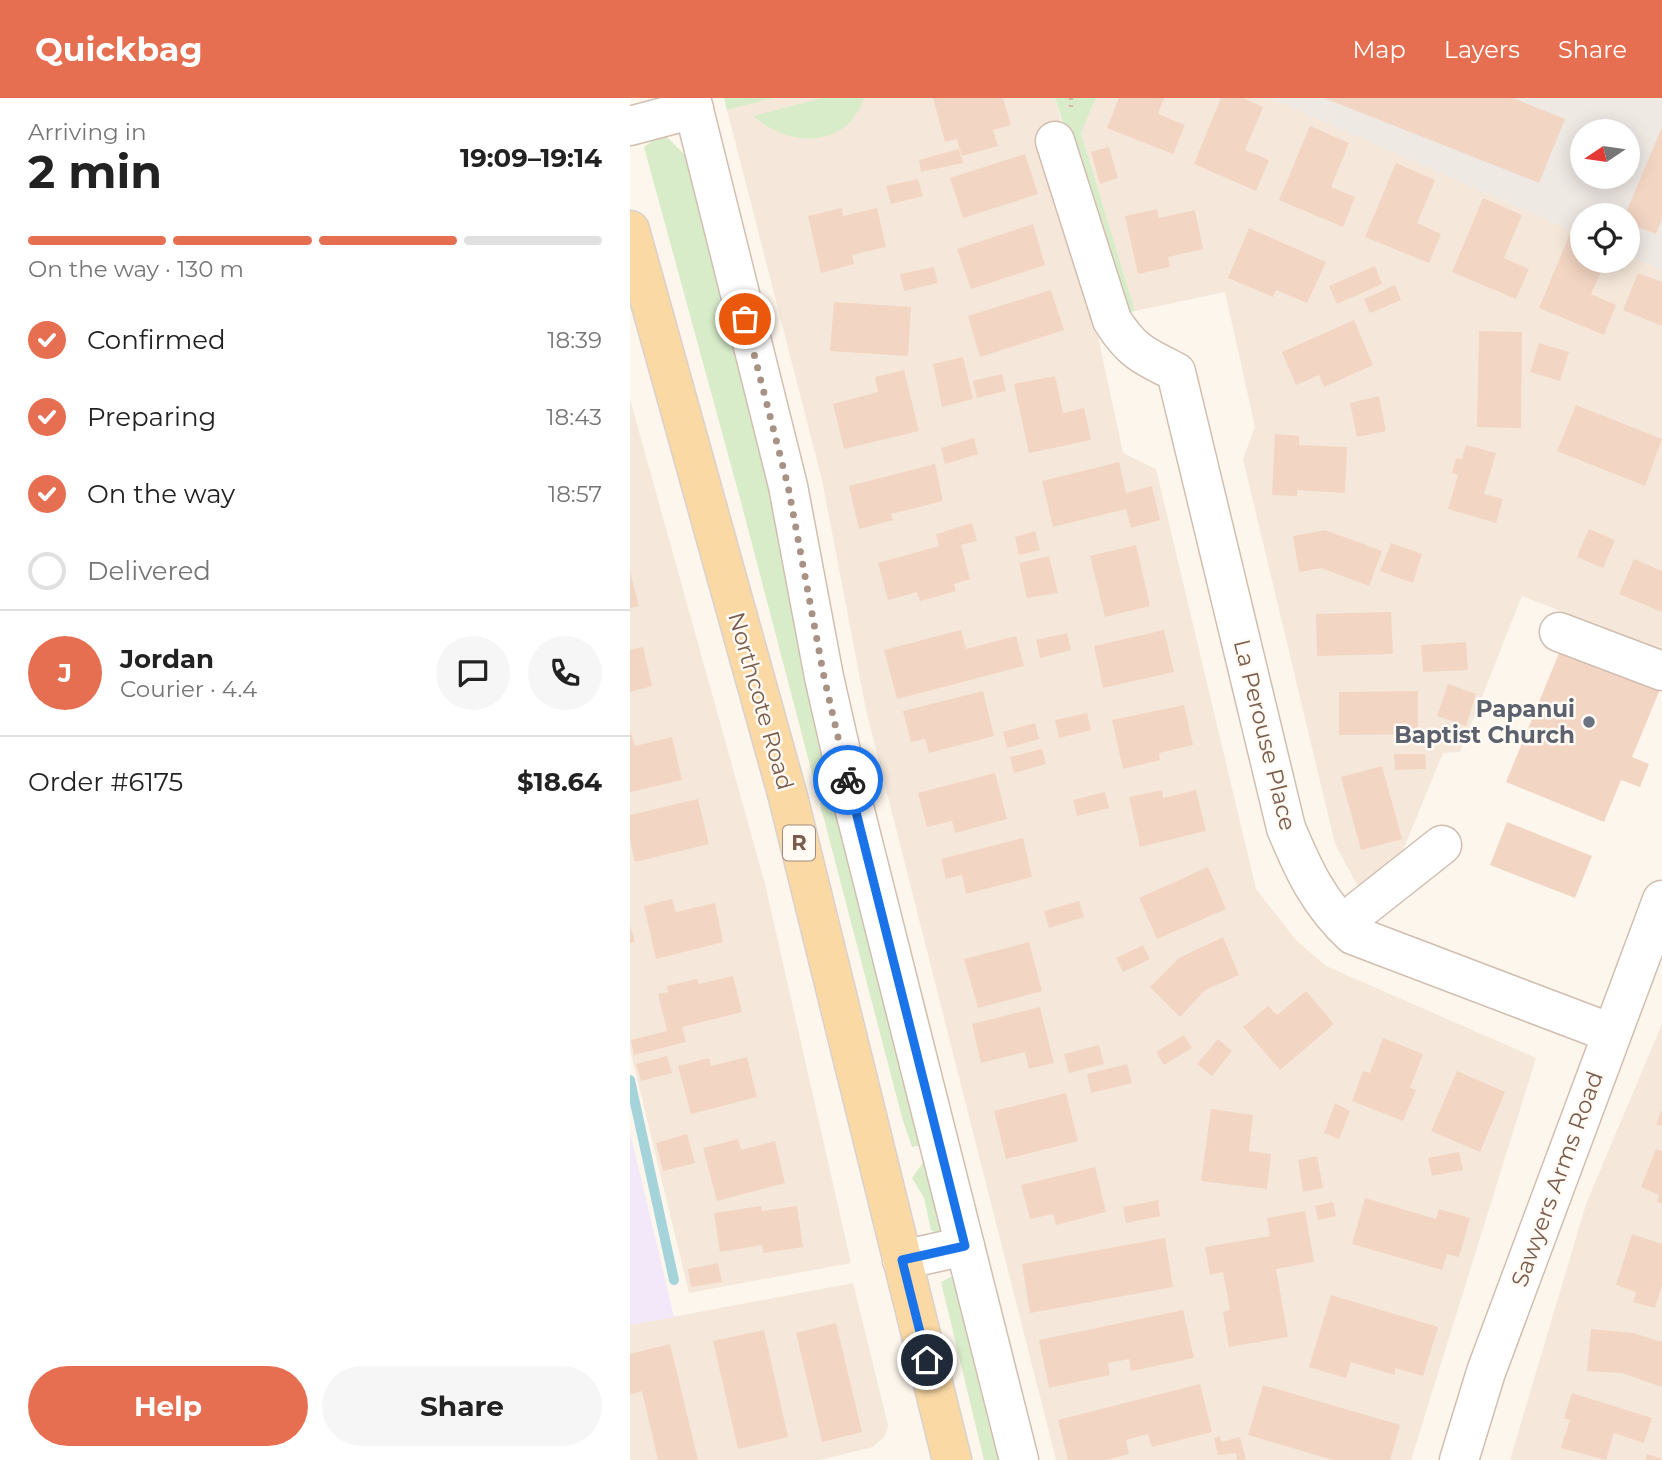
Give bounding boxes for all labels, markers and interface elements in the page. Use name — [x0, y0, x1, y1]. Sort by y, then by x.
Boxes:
text: Quickbag — [35, 29, 203, 69]
text: Map — [1352, 35, 1406, 64]
text: Layers — [1444, 35, 1520, 64]
text: Share — [1558, 35, 1627, 64]
text: Arriving in — [28, 118, 147, 146]
north arrow — [1570, 119, 1640, 189]
map controls — [1570, 119, 1640, 273]
text: 19:09–19:14 — [460, 142, 602, 174]
text: 2 min — [28, 143, 162, 200]
button: locate — [1570, 203, 1640, 273]
text: On the way · 130 m — [28, 255, 244, 283]
pin — [715, 289, 775, 349]
icon: bag — [726, 300, 764, 338]
icon: check — [28, 321, 66, 359]
text: Confirmed — [87, 324, 226, 356]
text: 18:39 — [547, 326, 602, 354]
icon: check — [28, 398, 66, 436]
text: Preparing — [87, 401, 216, 433]
text: 18:43 — [546, 403, 602, 431]
icon: check — [28, 475, 66, 513]
text: On the way — [87, 478, 235, 510]
text: 18:57 — [548, 480, 602, 508]
text: Delivered — [87, 555, 211, 587]
street label: Northcote Road — [722, 609, 800, 793]
button: chat — [436, 636, 510, 710]
button: phone — [528, 636, 602, 710]
street label: La Perouse Place — [1228, 636, 1302, 834]
text: Jordan — [120, 643, 214, 675]
text: J — [58, 657, 72, 689]
text: Courier · 4.4 — [120, 675, 257, 703]
place label: Papanui Baptist Church — [1394, 695, 1575, 749]
marker: Papanui Baptist Church — [1581, 714, 1597, 730]
courier — [813, 745, 883, 815]
icon: bike — [829, 761, 867, 799]
text: Order #6175 — [28, 766, 183, 798]
text: $18.64 — [517, 766, 602, 798]
road number: R — [783, 826, 815, 860]
street label: Sawyers Arms Road — [1505, 1067, 1609, 1291]
pin — [897, 1330, 957, 1390]
icon: home — [908, 1341, 946, 1379]
button: Help — [28, 1366, 308, 1446]
button: Share — [322, 1366, 602, 1446]

